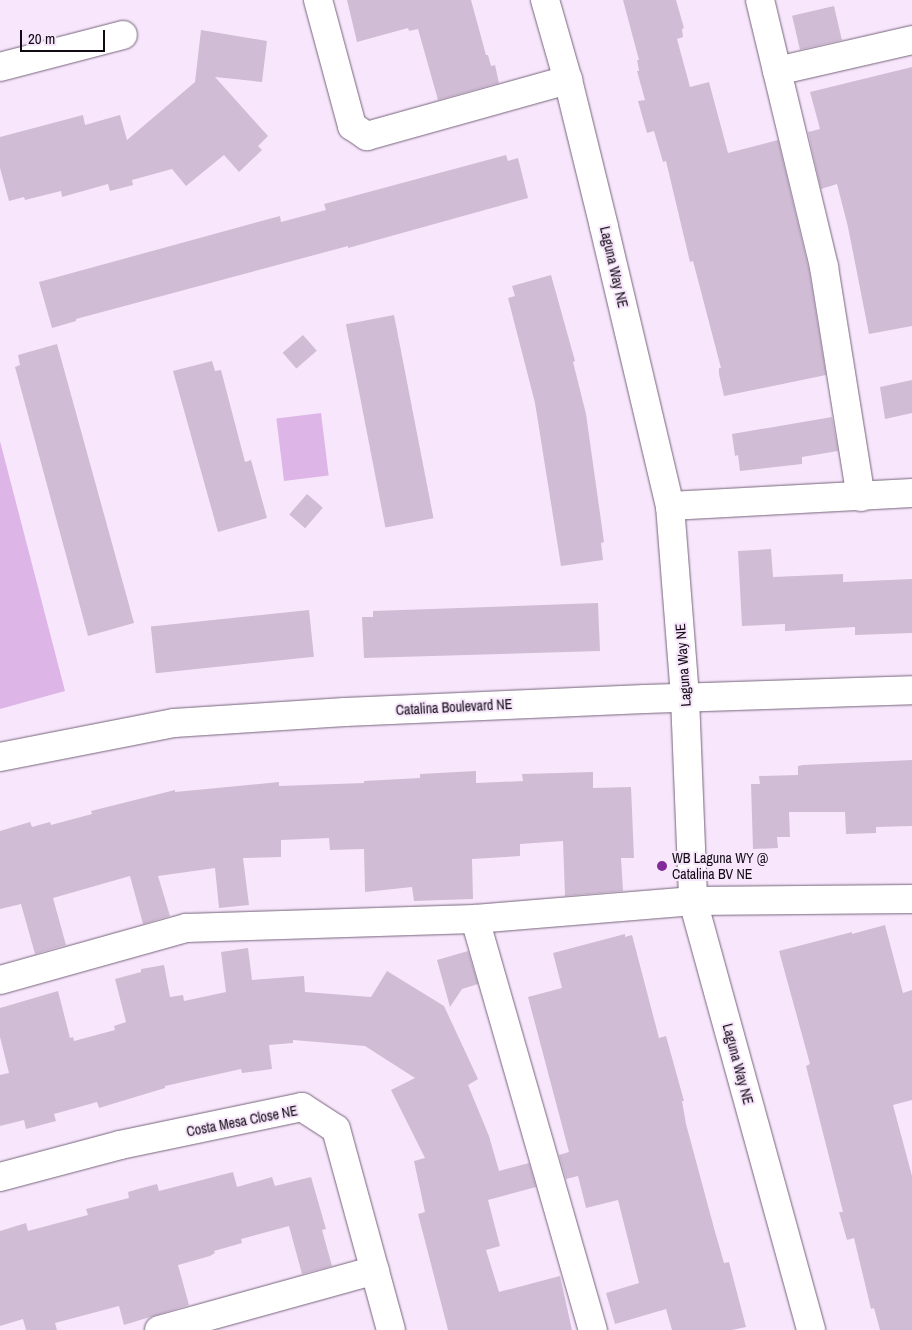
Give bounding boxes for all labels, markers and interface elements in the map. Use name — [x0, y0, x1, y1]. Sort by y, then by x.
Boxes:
scale bar — [22, 20, 108, 52]
text: 20 m — [28, 28, 55, 49]
street label: Laguna Way NE — [596, 225, 632, 309]
street label: Laguna Way NE — [672, 623, 694, 707]
street label: Catalina Boulevard NE — [395, 696, 513, 718]
place label: WB Laguna WY @ Catalina BV NE — [672, 850, 769, 882]
marker: WB Laguna WY @ Catalina BV NE — [656, 860, 668, 872]
street label: Laguna Way NE — [719, 1022, 757, 1106]
street label: Costa Mesa Close NE — [185, 1102, 299, 1140]

